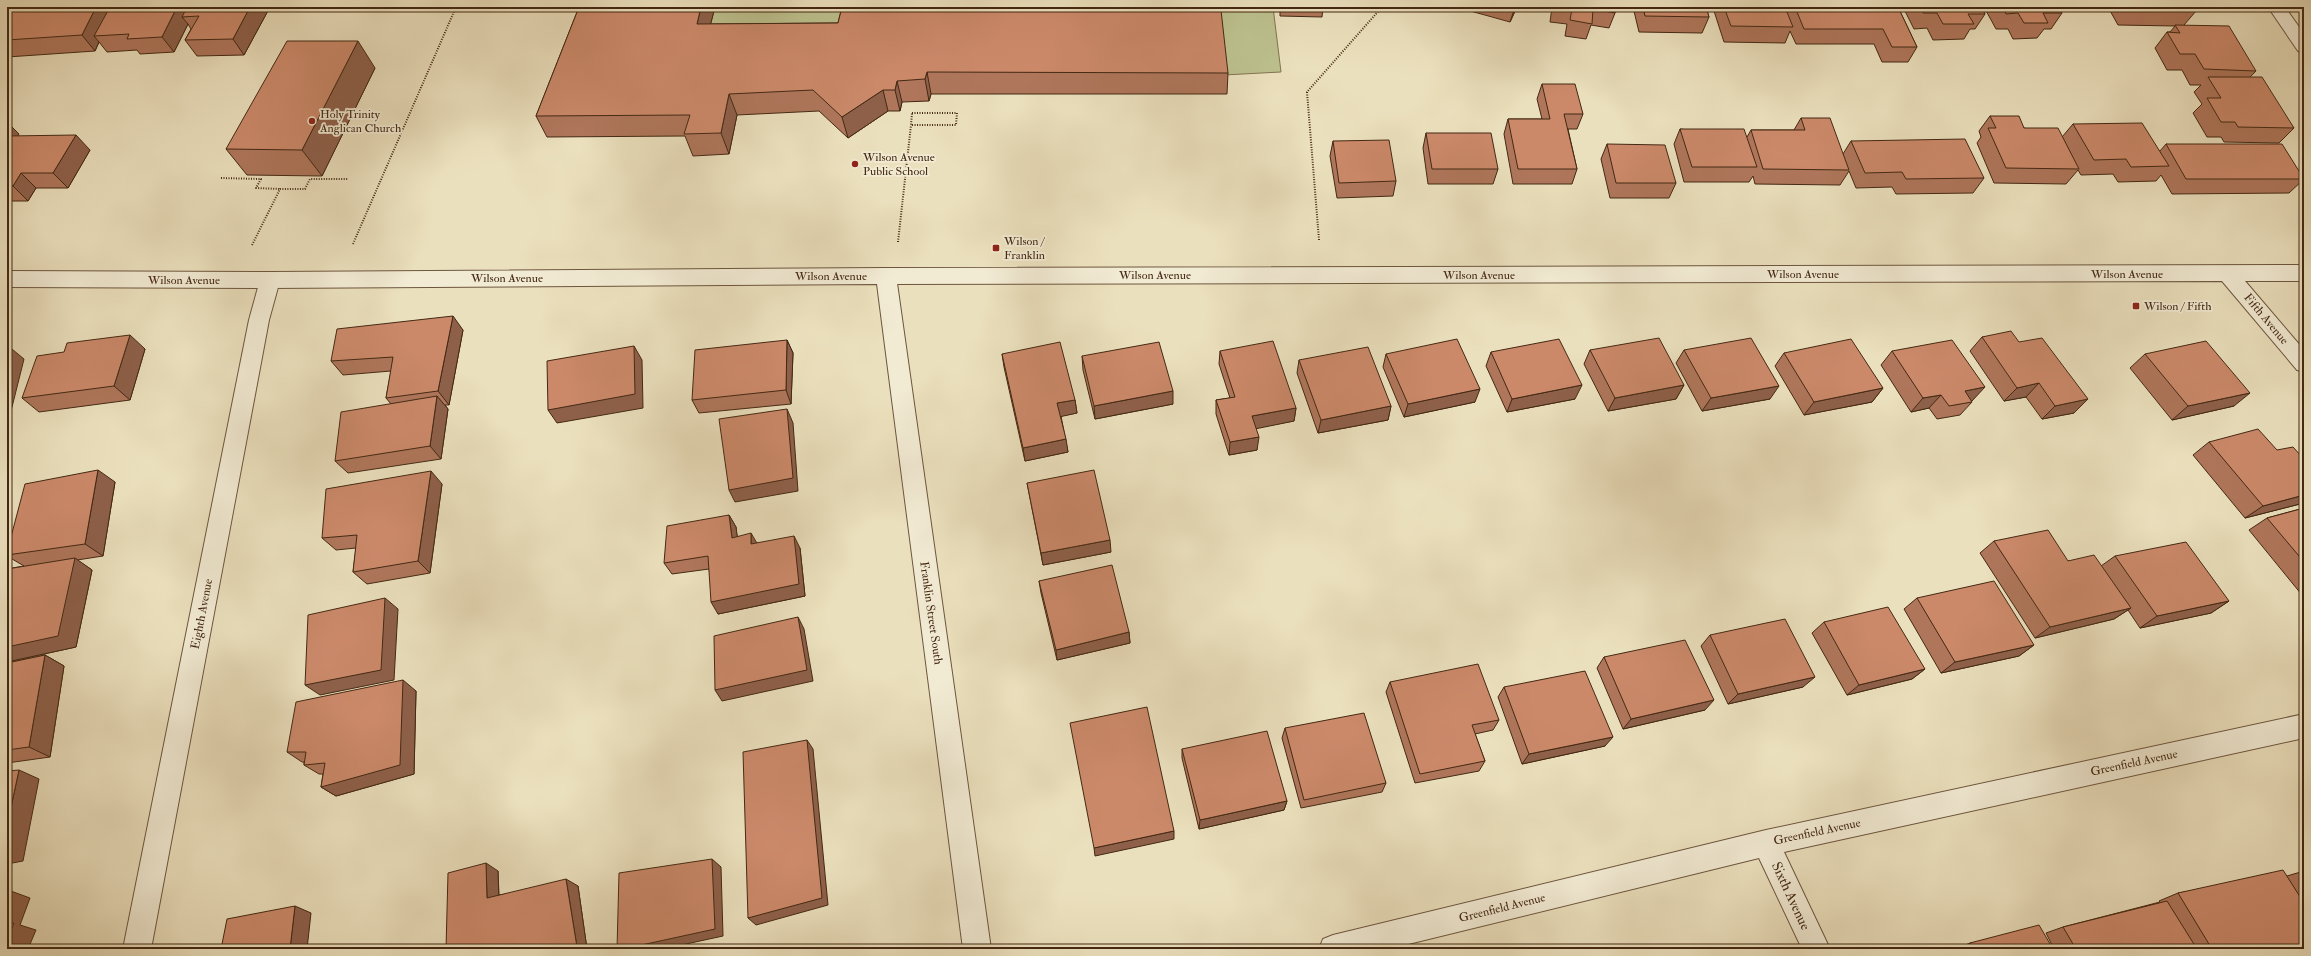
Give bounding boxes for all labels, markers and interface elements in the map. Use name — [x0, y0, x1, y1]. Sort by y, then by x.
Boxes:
place label: Holy Trinity Anglican Church — [319, 107, 402, 136]
marker: Holy Trinity Anglican Church — [307, 116, 317, 126]
place label: Wilson Avenue Public School — [862, 150, 935, 179]
marker: Wilson Avenue Public School — [850, 159, 860, 169]
place label: Wilson / Franklin — [1003, 234, 1046, 263]
marker: Wilson / Franklin — [991, 243, 1001, 253]
street label: Wilson Avenue — [1766, 267, 1839, 282]
street label: Wilson Avenue — [2090, 267, 2163, 282]
street label: Wilson Avenue — [1118, 268, 1191, 283]
street label: Wilson Avenue — [1442, 268, 1515, 283]
street label: Wilson Avenue — [794, 269, 867, 284]
street label: Wilson Avenue — [470, 271, 543, 286]
street label: Wilson Avenue — [147, 273, 220, 288]
street label: Fifth Avenue — [2240, 290, 2292, 348]
place label: Wilson / Fifth — [2143, 299, 2212, 314]
marker: Wilson / Fifth — [2131, 301, 2141, 311]
street label: Franklin Street South — [916, 561, 946, 666]
street label: Eighth Avenue — [188, 578, 216, 650]
street label: Greenfield Avenue — [2089, 746, 2179, 780]
street label: Greenfield Avenue — [1772, 815, 1862, 849]
street label: Sixth Avenue — [1768, 859, 1814, 933]
street label: Greenfield Avenue — [1457, 890, 1547, 926]

